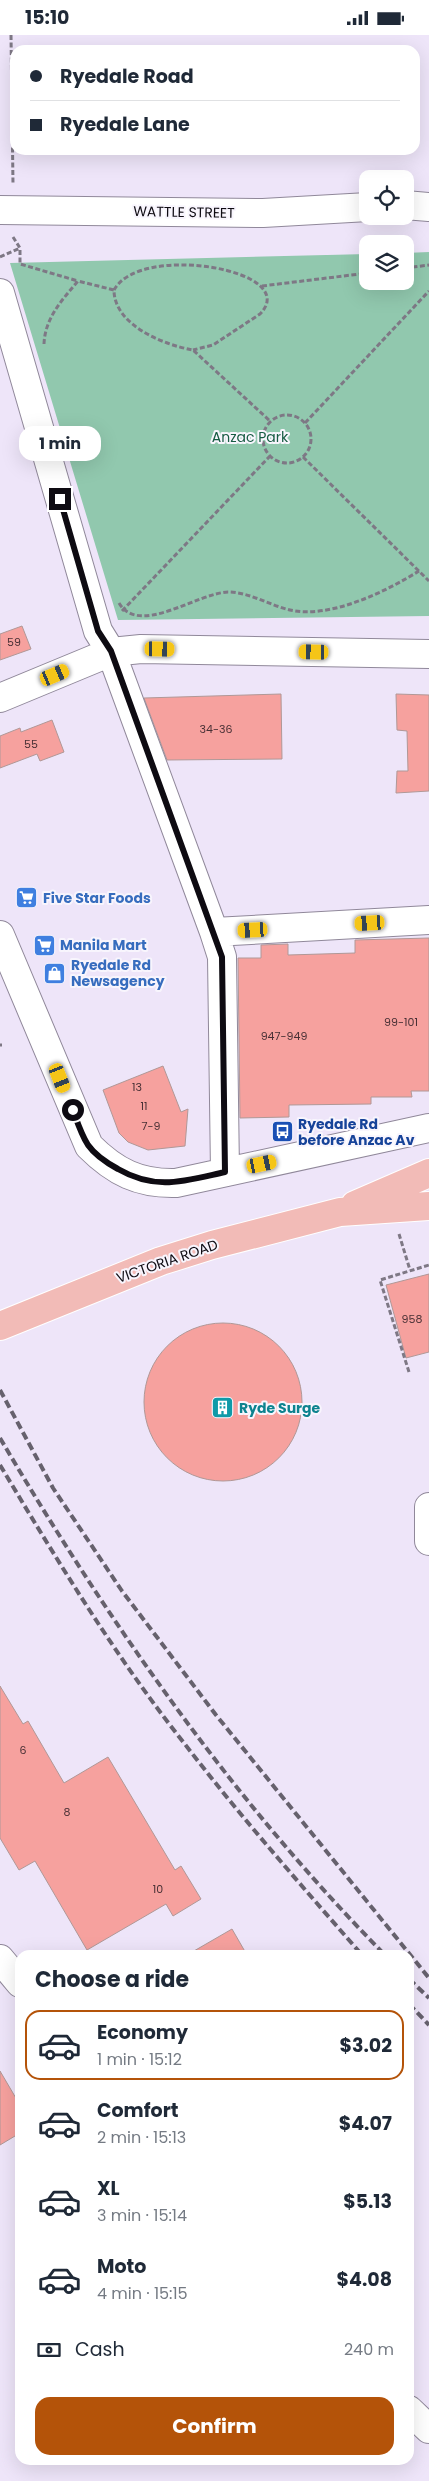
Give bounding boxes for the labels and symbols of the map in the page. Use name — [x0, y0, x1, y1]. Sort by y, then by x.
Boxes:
street label: WATTLE STREET — [133, 201, 235, 223]
callout: 1 min — [19, 427, 101, 461]
park label: Anzac Park — [212, 427, 289, 447]
route end — [49, 488, 71, 510]
house number: 59 — [7, 634, 21, 650]
car — [144, 641, 175, 657]
car — [298, 644, 329, 660]
car — [38, 662, 71, 688]
house number: 34-36 — [200, 721, 232, 737]
house number: 55 — [24, 736, 38, 752]
supermarket icon: Five Star Foods — [15, 886, 39, 910]
place label: Five Star Foods — [43, 888, 151, 908]
car — [354, 915, 385, 931]
car — [237, 922, 268, 938]
supermarket icon: Manila Mart — [32, 933, 56, 957]
place label: Manila Mart — [60, 935, 147, 955]
place label: Ryedale Rd Newsagency — [71, 955, 165, 991]
shop icon: Ryedale Rd Newsagency — [43, 961, 67, 985]
house number: 99-101 — [384, 1014, 418, 1030]
house number: 947-949 — [261, 1028, 307, 1044]
car — [47, 1061, 72, 1095]
house number: 13 — [132, 1079, 142, 1095]
house number: 11 — [140, 1098, 148, 1114]
route start — [62, 1099, 84, 1121]
place label: Ryedale Rd before Anzac Av — [298, 1114, 415, 1150]
house number: 7-9 — [142, 1118, 161, 1134]
bus stop icon: Ryedale Rd before Anzac Av — [270, 1120, 294, 1144]
car — [245, 1154, 278, 1174]
street label: VICTORIA ROAD — [113, 1234, 221, 1288]
house number: 958 — [402, 1311, 422, 1327]
building icon: Ryde Surge — [211, 1396, 235, 1420]
place label: Ryde Surge — [239, 1398, 321, 1418]
house number: 6 — [20, 1742, 27, 1758]
house number: 8 — [64, 1804, 71, 1820]
house number: 10 — [153, 1881, 163, 1897]

